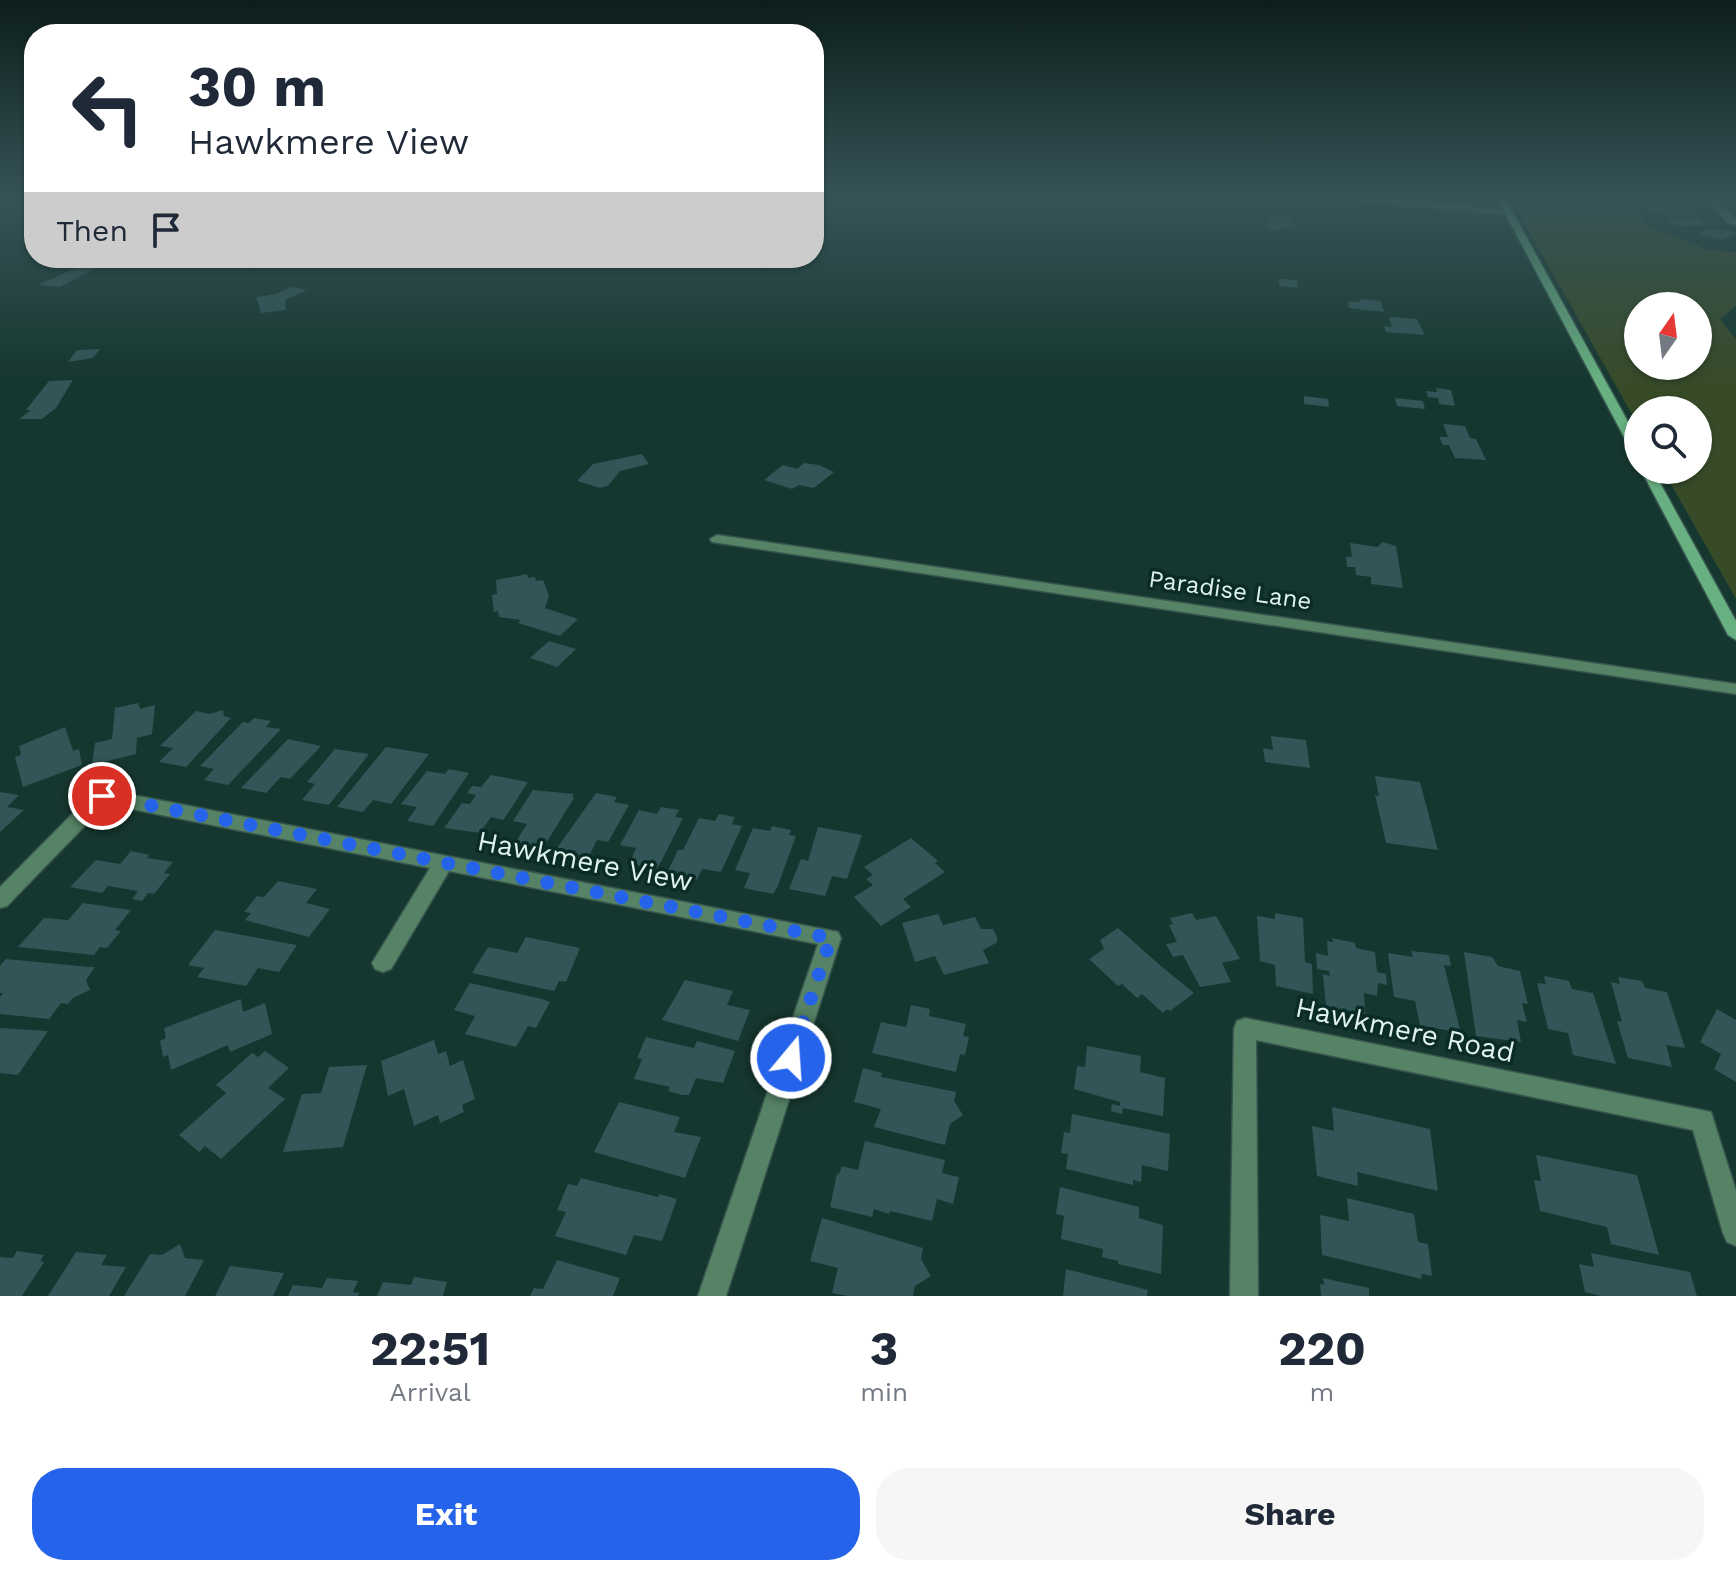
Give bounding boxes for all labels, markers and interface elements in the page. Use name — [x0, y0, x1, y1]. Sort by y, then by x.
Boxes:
text: 30 m — [188, 54, 326, 120]
icon: left — [56, 56, 160, 160]
text: Hawkmere View — [188, 121, 469, 163]
icon: arrive — [144, 208, 188, 252]
text: Then — [56, 213, 128, 248]
north arrow — [1624, 292, 1712, 380]
map controls — [1624, 292, 1712, 484]
button: search — [1624, 396, 1712, 484]
street label: Paradise Lane — [1147, 565, 1313, 615]
pin — [68, 762, 136, 830]
icon: arrive — [80, 774, 124, 818]
street label: Hawkmere View — [475, 824, 695, 898]
street label: Hawkmere Road — [1292, 991, 1518, 1069]
position arrow — [749, 1016, 833, 1100]
text: 22:51 — [370, 1320, 490, 1377]
text: 3 — [870, 1320, 898, 1377]
text: 220 — [1278, 1320, 1366, 1377]
text: Arrival — [390, 1377, 471, 1407]
text: min — [860, 1377, 908, 1407]
text: m — [1310, 1377, 1334, 1407]
button: Exit — [32, 1468, 860, 1560]
button: Share — [876, 1468, 1704, 1560]

